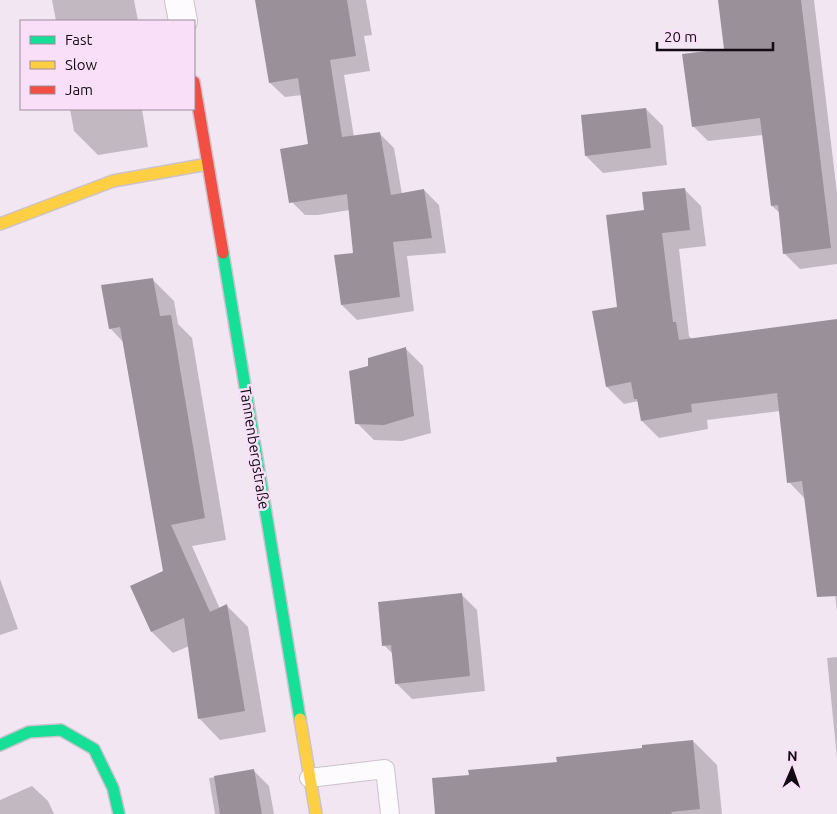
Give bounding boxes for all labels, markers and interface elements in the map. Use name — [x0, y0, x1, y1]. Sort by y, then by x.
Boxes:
legend — [20, 20, 195, 110]
scale bar — [657, 20, 773, 52]
text: 20 m — [664, 28, 697, 45]
text: Fast — [65, 31, 93, 48]
text: Slow — [65, 56, 98, 73]
text: Jam — [65, 81, 93, 98]
street label: Tannenbergstraße — [237, 385, 273, 511]
north arrow — [767, 744, 817, 794]
text: N — [787, 748, 798, 764]

